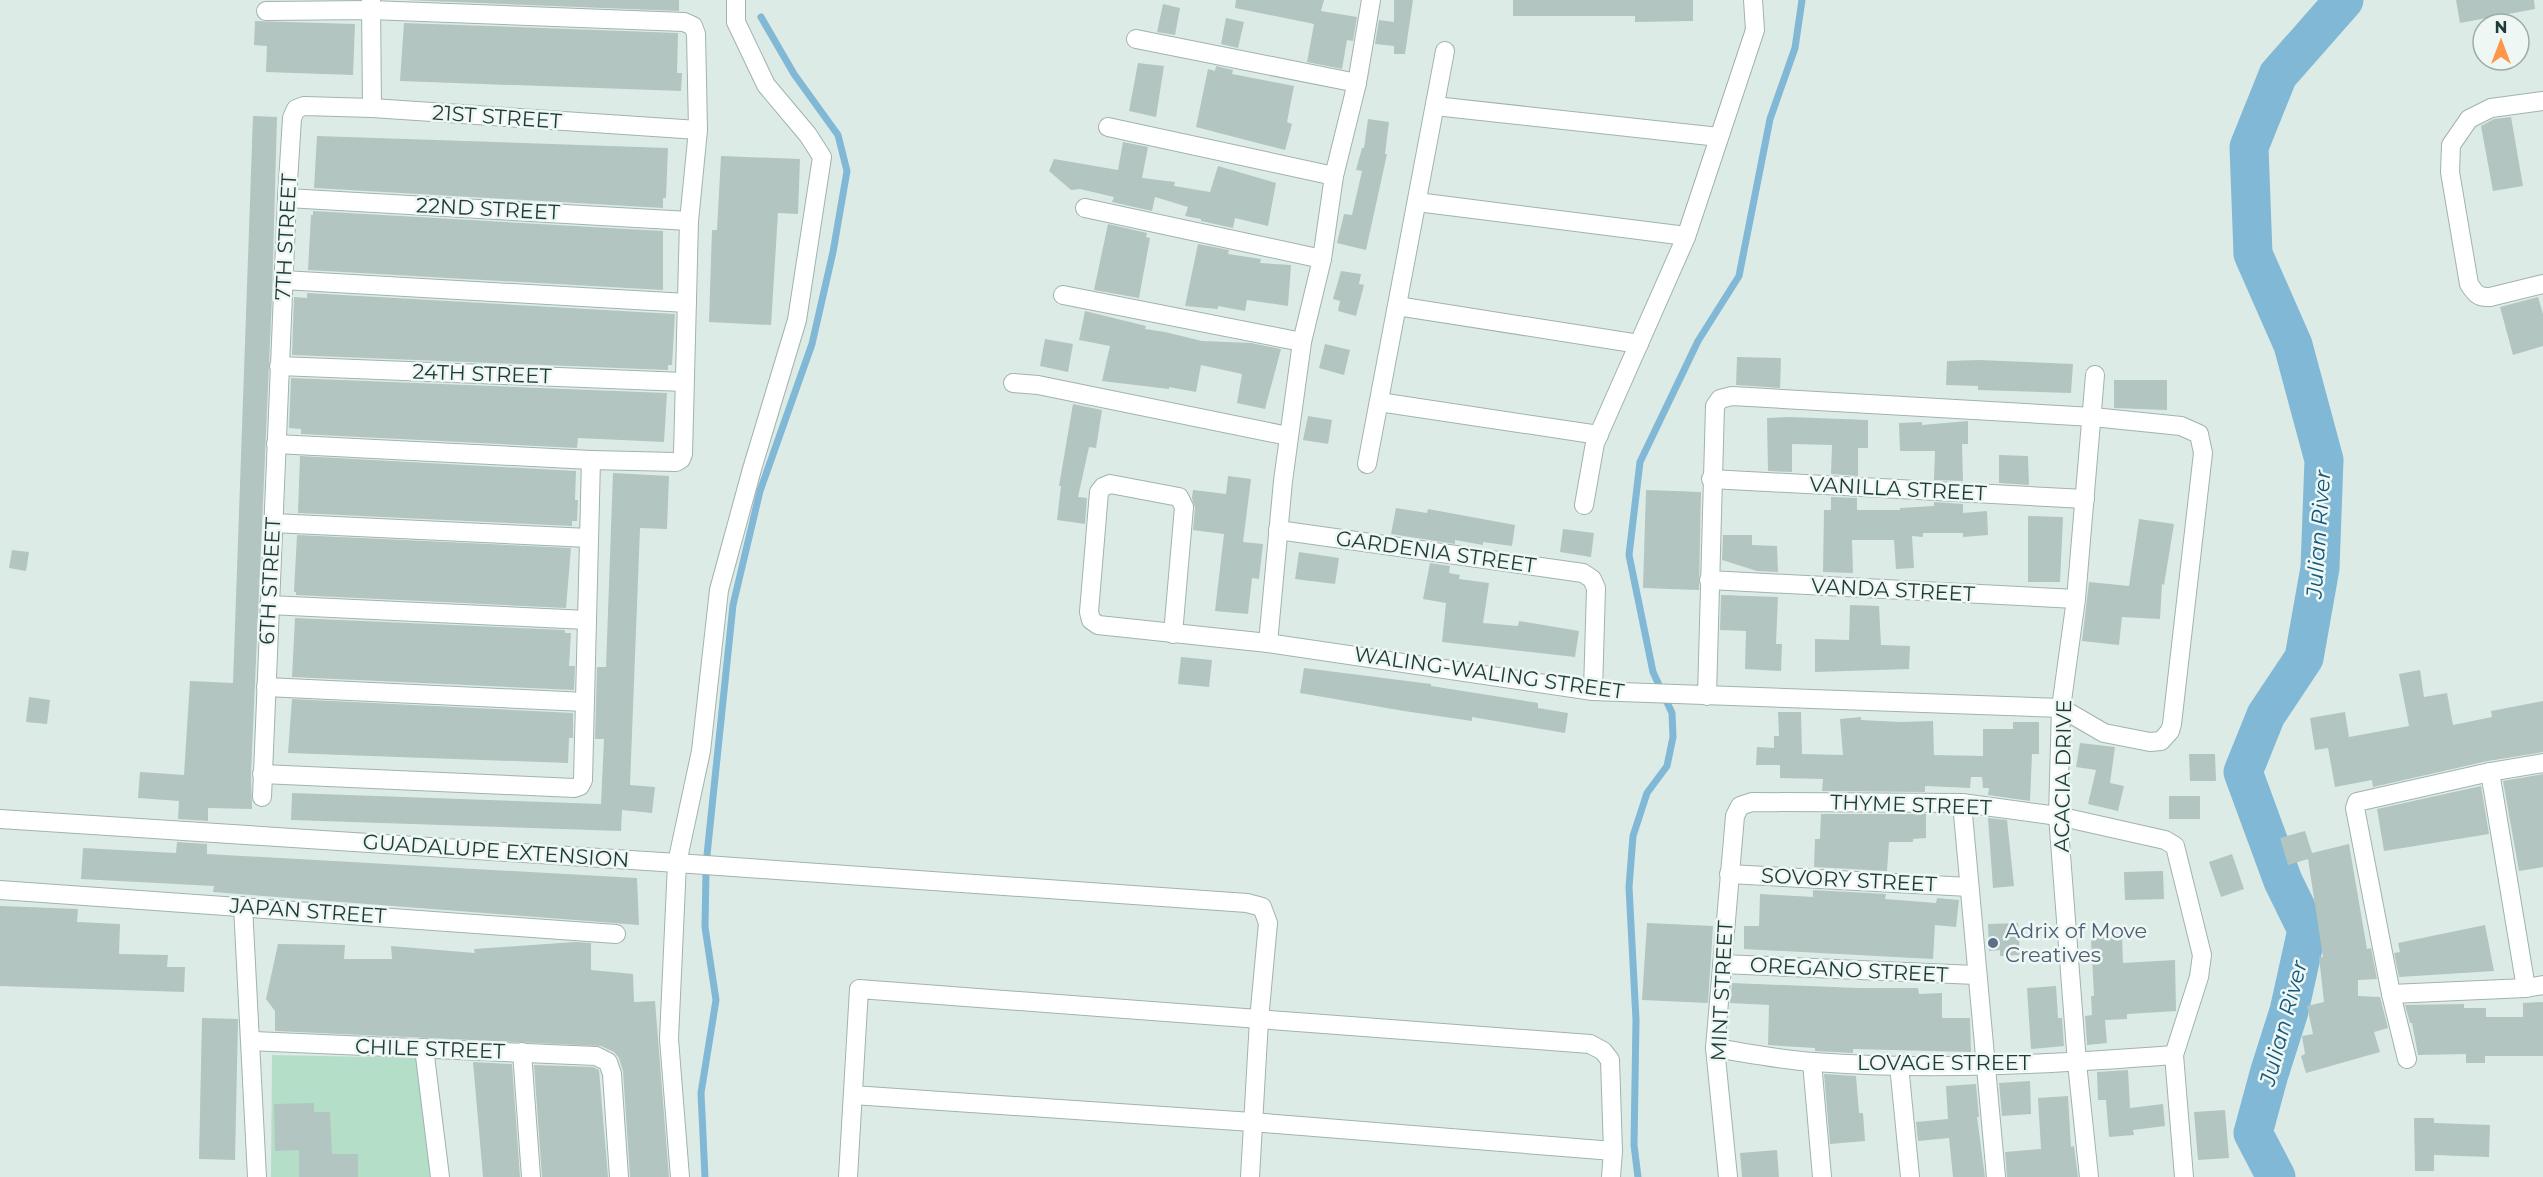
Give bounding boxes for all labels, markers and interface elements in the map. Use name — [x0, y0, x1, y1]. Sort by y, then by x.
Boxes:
north arrow — [2471, 12, 2531, 72]
text: N — [2495, 18, 2507, 37]
street label: 21ST STREET — [431, 100, 563, 134]
street label: 7TH STREET — [270, 173, 301, 301]
street label: 22ND STREET — [416, 192, 561, 225]
street label: 24TH STREET — [412, 359, 552, 388]
water label: Julian River — [2300, 468, 2337, 600]
street label: VANILLA STREET — [1809, 471, 1987, 506]
street label: 6TH STREET — [254, 517, 285, 645]
street label: GARDENIA STREET — [1334, 525, 1538, 578]
street label: VANDA STREET — [1811, 573, 1975, 606]
street label: WALING-WALING STREET — [1352, 641, 1626, 704]
street label: ACACIA DRIVE — [2049, 699, 2076, 853]
street label: THYME STREET — [1830, 789, 1992, 820]
street label: GUADALUPE EXTENSION — [362, 829, 630, 872]
street label: SOVORY STREET — [1761, 862, 1937, 897]
street label: JAPAN STREET — [228, 892, 387, 928]
place label: Adrix of Move Creatives — [2005, 918, 2147, 967]
street label: MINT STREET — [1705, 920, 1738, 1062]
marker: Adrix of Move Creatives — [1986, 936, 2000, 950]
street label: OREGANO STREET — [1749, 952, 1949, 987]
water label: Julian River — [2254, 956, 2313, 1090]
street label: CHILE STREET — [354, 1033, 506, 1064]
street label: LOVAGE STREET — [1857, 1050, 2031, 1075]

